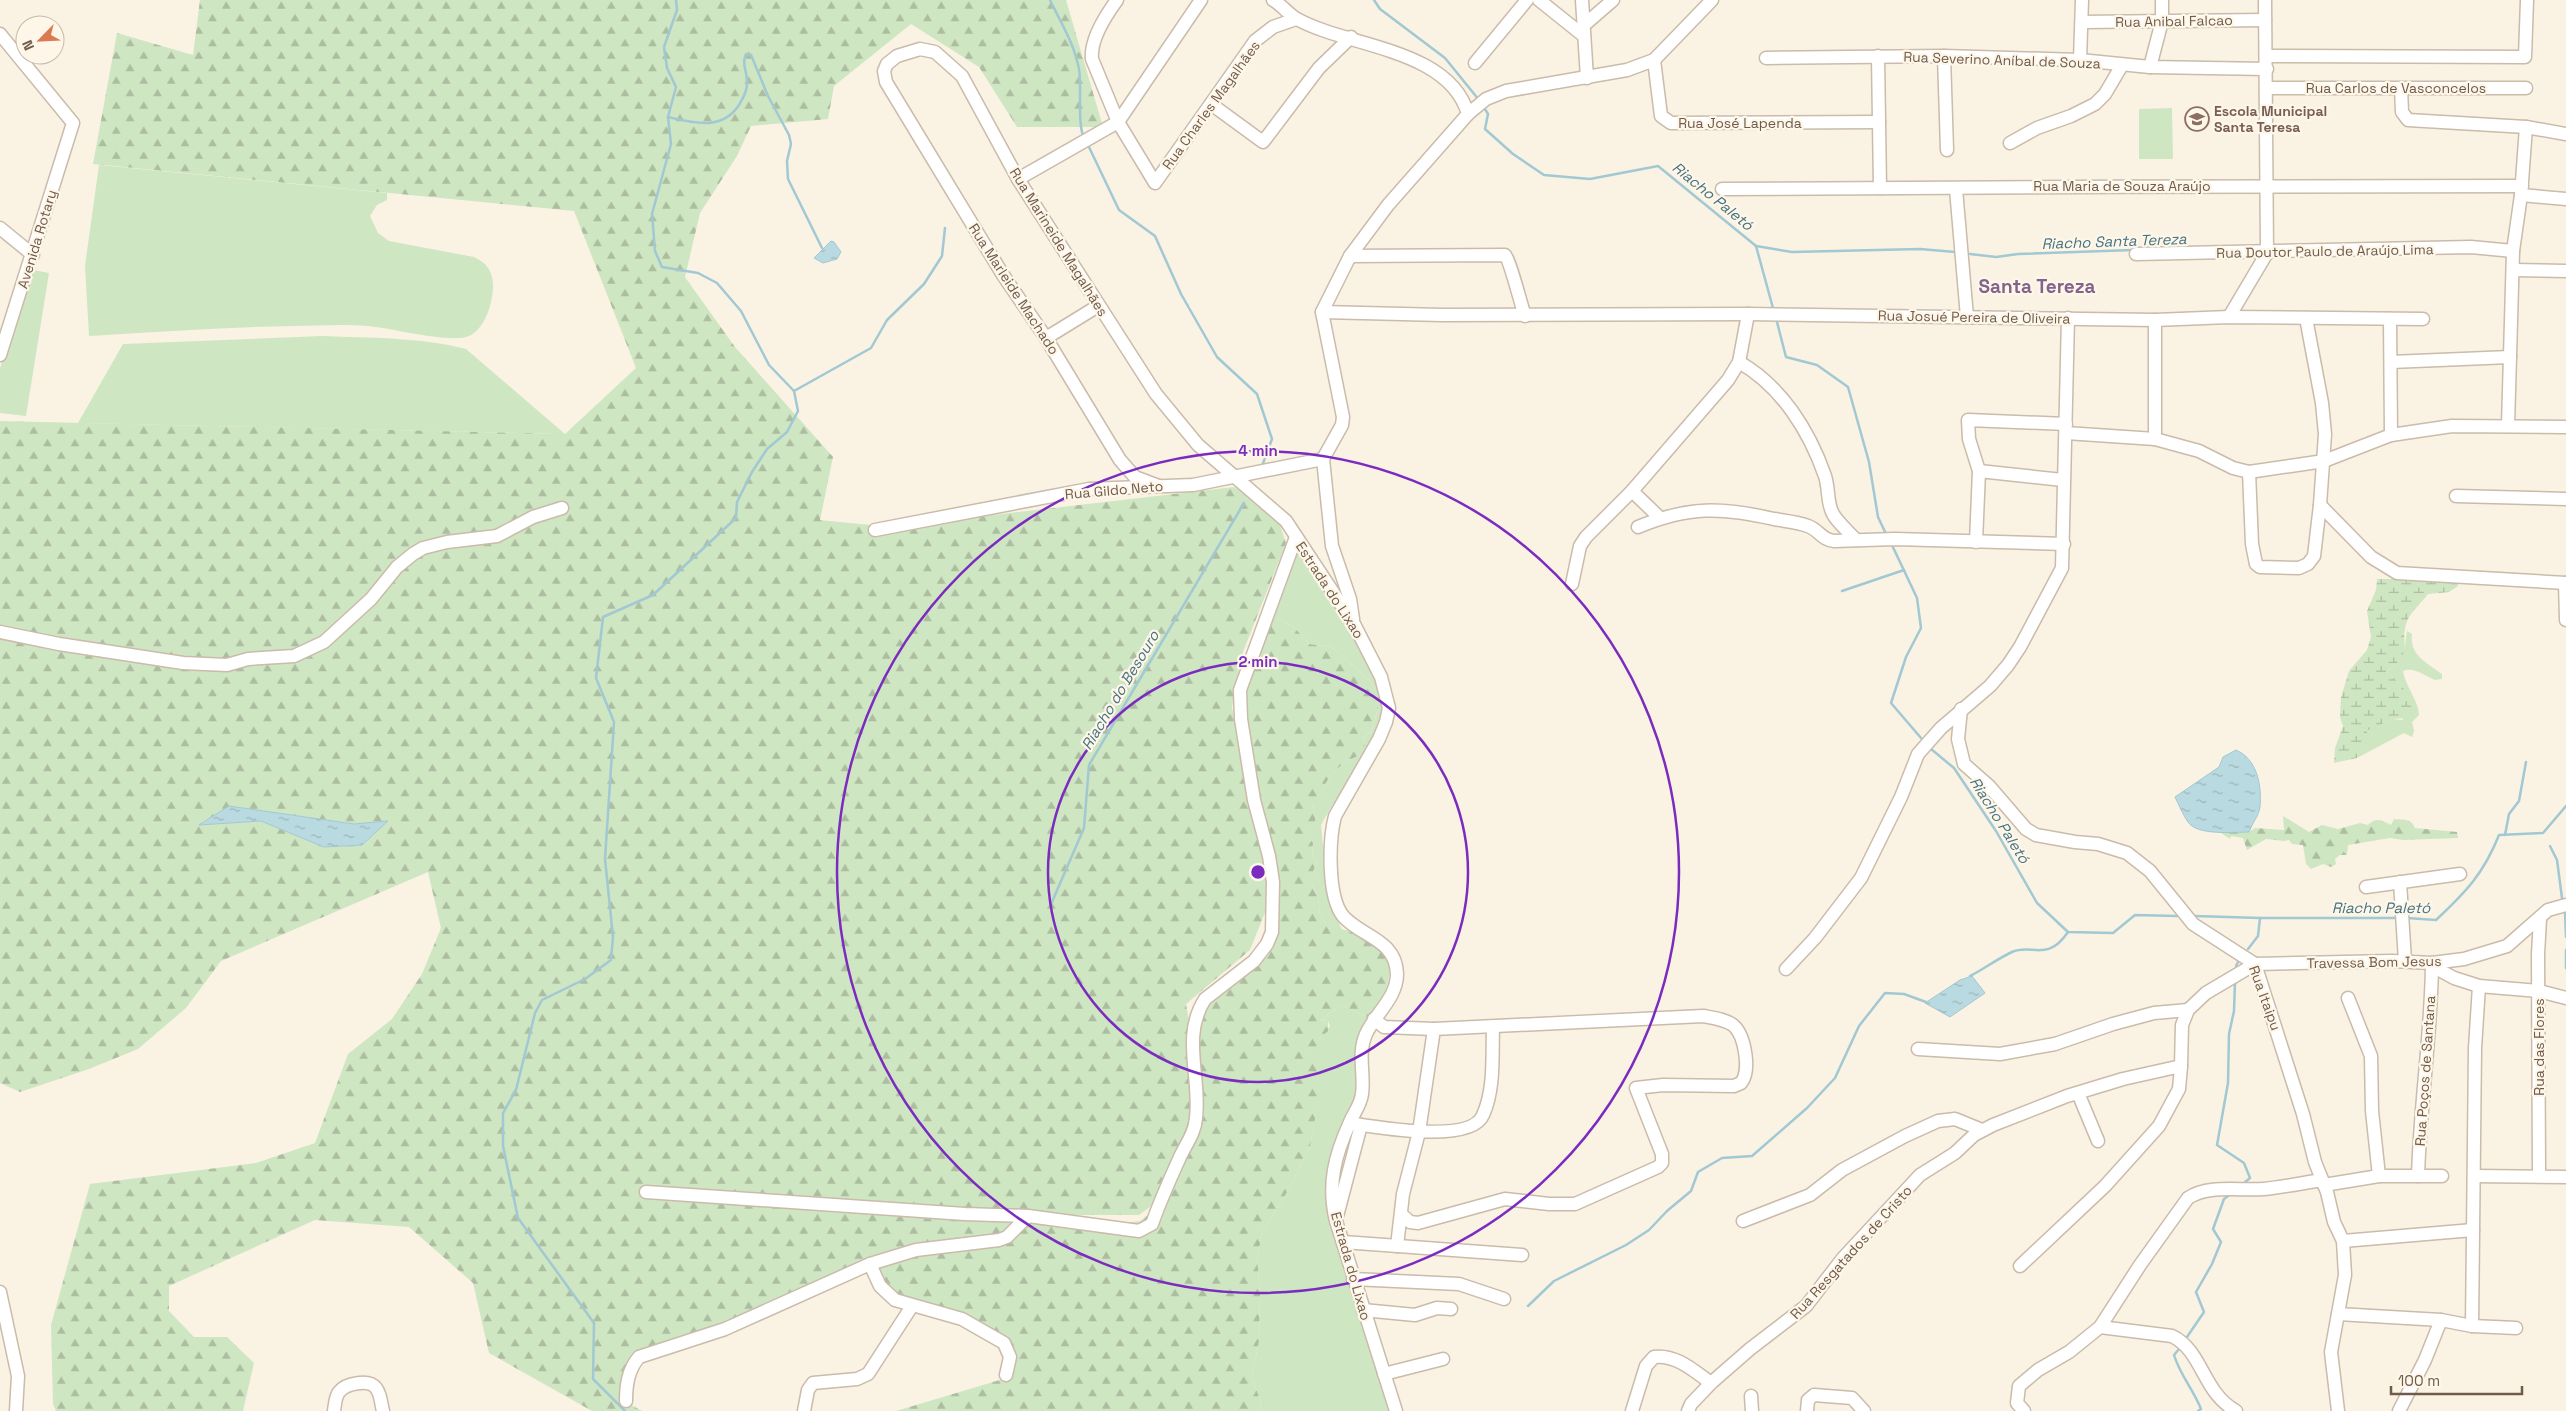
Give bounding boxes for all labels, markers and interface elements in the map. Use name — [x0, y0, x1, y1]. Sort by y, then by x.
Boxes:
street label: Rua Anibal Falcao — [2115, 11, 2233, 31]
north arrow — [15, 15, 65, 65]
text: N — [18, 37, 38, 53]
street label: Rua Charles Magalhães — [1158, 37, 1264, 173]
street label: Rua Severino Aníbal de Souza — [1903, 48, 2101, 72]
street label: Rua Carlos de Vasconcelos — [2306, 79, 2486, 97]
place label: Escola Municipal Santa Teresa — [2214, 102, 2327, 136]
school or university icon: Escola Municipal Santa Teresa — [2184, 106, 2210, 132]
street label: Rua José Lapenda — [1678, 114, 1802, 132]
water label: Riacho Paletó — [1669, 158, 1758, 235]
street label: Rua Marineide Magalhães — [1006, 164, 1112, 320]
street label: Rua Maria de Souza Araújo — [2033, 177, 2211, 195]
street label: Avenida Rotary — [13, 187, 61, 291]
street label: Rua Marleide Machado — [965, 220, 1063, 358]
water label: Riacho Santa Tereza — [2041, 229, 2187, 253]
street label: Rua Doutor Paulo de Araújo Lima — [2216, 240, 2434, 262]
district label: Santa Tereza — [1978, 274, 2096, 299]
street label: Rua Josué Pereira de Oliveira — [1878, 306, 2070, 328]
text: 4 min — [1238, 441, 1278, 460]
street label: Rua Gildo Neto — [1064, 477, 1164, 503]
street label: Estrada do Lixao — [1292, 538, 1368, 642]
water label: Riacho do Besouro — [1077, 626, 1163, 753]
text: 2 min — [1239, 652, 1277, 671]
water label: Riacho Paletó — [1966, 773, 2035, 867]
centre of rings — [1249, 863, 1267, 881]
water label: Riacho Paletó — [2332, 898, 2431, 917]
street label: Travessa Bom Jesus — [2306, 952, 2442, 972]
street label: Rua Itaipu — [2245, 963, 2285, 1033]
street label: Rua Poços de Santana — [2411, 995, 2439, 1147]
street label: Rua das Flores — [2530, 998, 2548, 1096]
street label: Rua Resgatados de Cristo — [1786, 1181, 1916, 1323]
street label: Estrada do Lixao — [1327, 1210, 1375, 1322]
scale bar — [2391, 1364, 2522, 1396]
text: 100 m — [2398, 1371, 2440, 1390]

